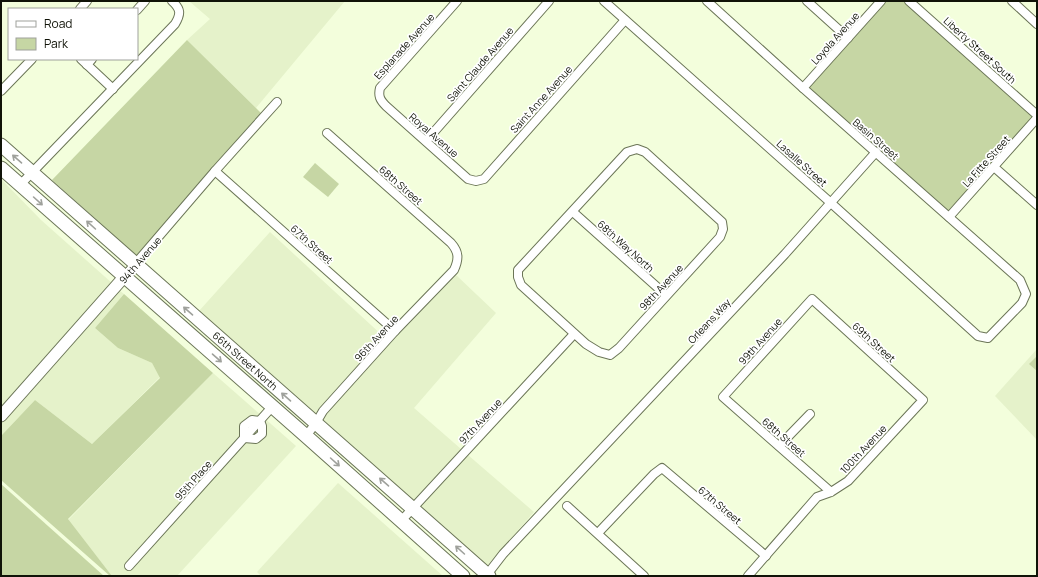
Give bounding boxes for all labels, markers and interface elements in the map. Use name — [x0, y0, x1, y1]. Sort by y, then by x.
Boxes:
legend — [8, 8, 138, 60]
street label: Loyola Avenue — [808, 9, 862, 67]
street label: Esplanade Avenue — [371, 10, 437, 82]
street label: Liberty Street South — [941, 14, 1019, 86]
text: Road — [44, 15, 72, 32]
street label: Saint Claude Avenue — [444, 23, 517, 104]
text: Park — [44, 35, 69, 52]
street label: Saint Anne Avenue — [507, 62, 575, 136]
street label: Royal Avenue — [406, 110, 462, 160]
street label: Basin Street — [850, 115, 902, 163]
street label: La Fitte Street — [959, 132, 1013, 190]
street label: Lasalle Street — [774, 137, 830, 189]
one-way arrow — [11, 155, 22, 164]
street label: 68th Street — [376, 162, 426, 208]
one-way arrow — [33, 197, 44, 206]
street label: 68th Way North — [595, 217, 657, 275]
one-way arrow — [86, 220, 96, 230]
street label: 67th Street — [288, 221, 336, 267]
street label: 94th Avenue — [116, 233, 164, 287]
street label: 98th Avenue — [636, 261, 686, 313]
street label: Orleans Way — [684, 295, 734, 347]
one-way arrow — [183, 307, 193, 316]
street label: 96th Avenue — [351, 312, 401, 364]
street label: 99th Avenue — [735, 314, 785, 367]
street label: 69th Street — [849, 319, 899, 365]
street label: 66th Street North — [210, 328, 281, 393]
one-way arrow — [212, 354, 222, 363]
one-way arrow — [281, 392, 291, 401]
street label: 97th Avenue — [455, 395, 505, 447]
street label: 68th Street — [759, 414, 809, 460]
street label: 100th Avenue — [837, 421, 889, 477]
street label: 95th Place — [171, 457, 215, 503]
one-way arrow — [330, 457, 340, 466]
one-way arrow — [379, 478, 389, 487]
street label: 67th Street — [695, 483, 745, 527]
one-way arrow — [455, 545, 465, 555]

